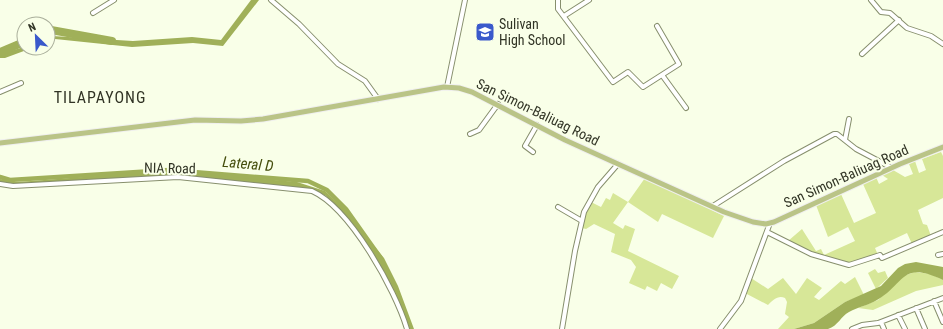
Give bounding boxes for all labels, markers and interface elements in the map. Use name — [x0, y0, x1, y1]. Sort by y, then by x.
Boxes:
north arrow — [16, 16, 56, 56]
place label: Sulivan High School — [499, 16, 566, 48]
text: N — [26, 20, 38, 35]
school or university icon: Sulivan High School — [474, 21, 496, 43]
street label: San Simon-Baliuag Road — [474, 75, 602, 149]
district label: TILAPAYONG — [54, 88, 146, 107]
street label: San Simon-Baliuag Road — [781, 141, 911, 211]
water label: Lateral D — [222, 153, 274, 175]
street label: NIA Road — [144, 160, 196, 176]

